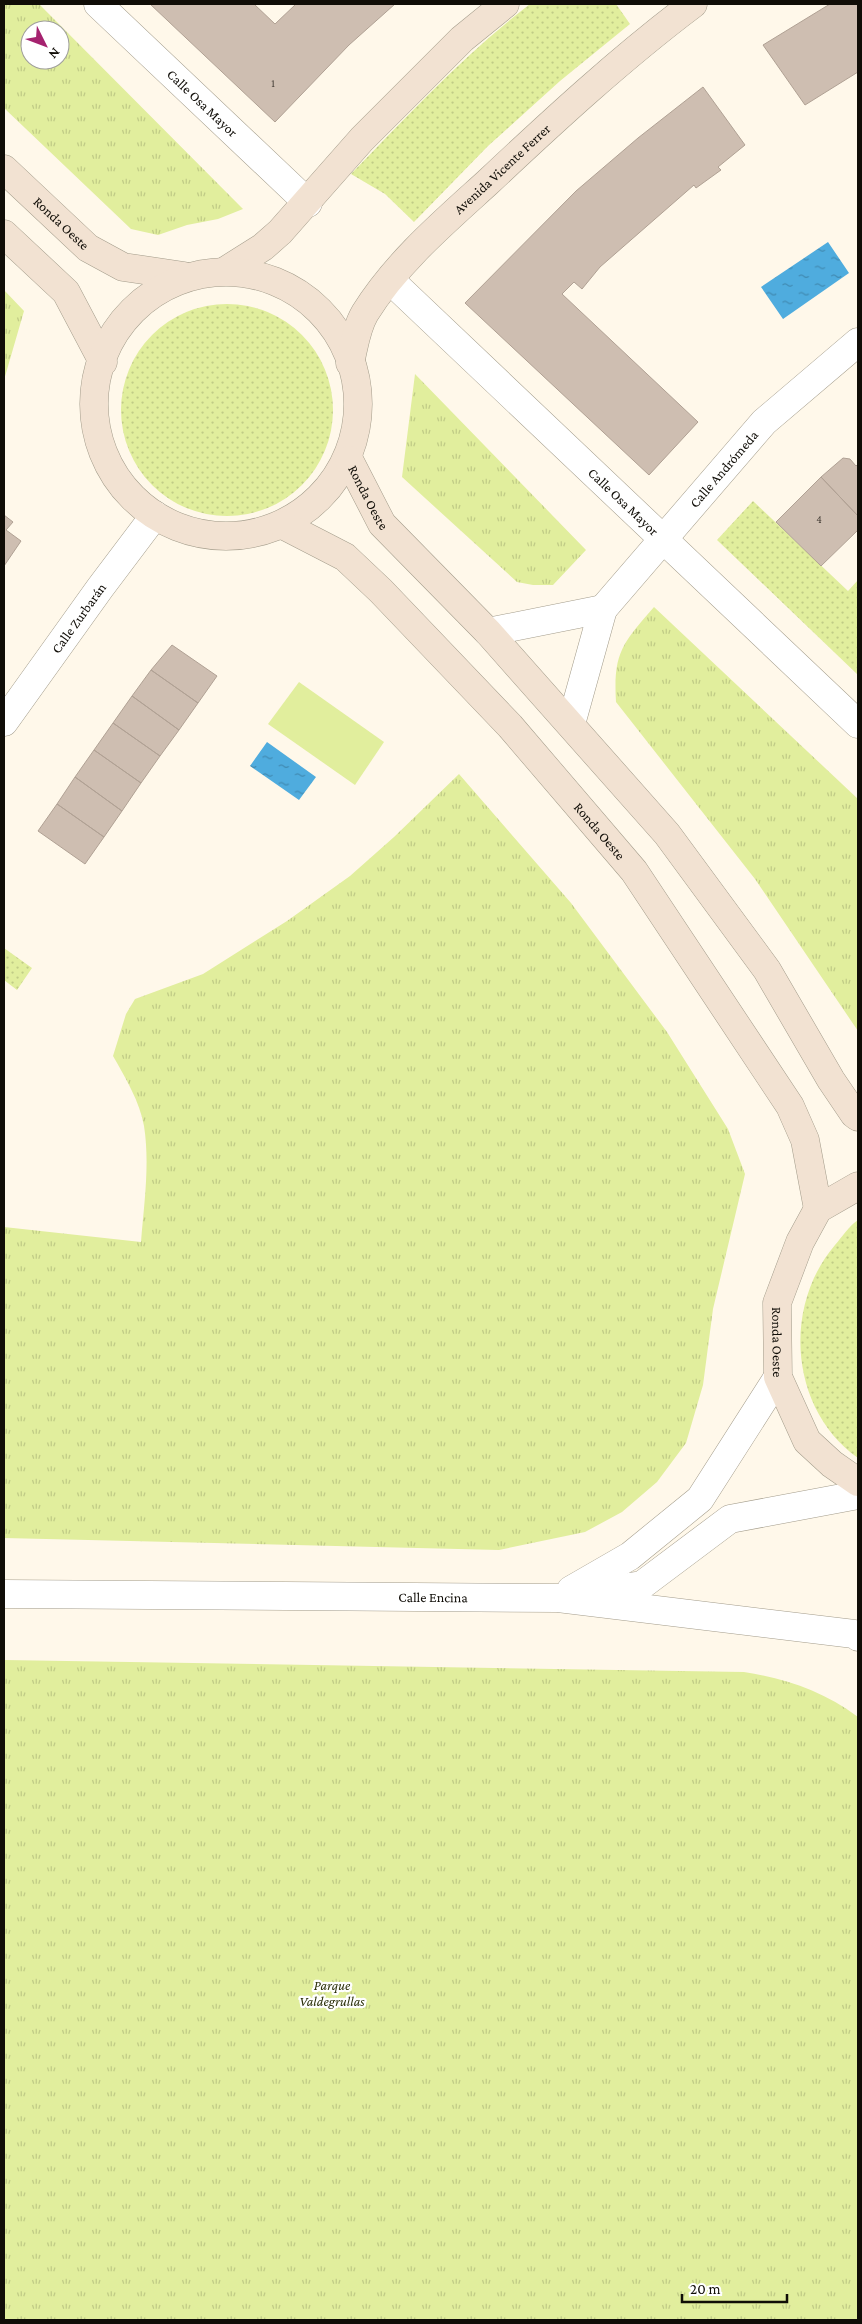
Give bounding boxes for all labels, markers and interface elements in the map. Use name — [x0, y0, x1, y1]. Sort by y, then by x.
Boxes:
north arrow — [20, 20, 70, 70]
text: N — [45, 45, 64, 63]
street label: Calle Osa Mayor — [164, 66, 241, 140]
house number: 1 — [271, 77, 275, 89]
street label: Avenida Vicente Ferrer — [450, 120, 554, 217]
street label: Ronda Oeste — [30, 193, 93, 253]
street label: Calle Andrómeda — [686, 427, 762, 511]
street label: Ronda Oeste — [345, 462, 391, 533]
street label: Calle Osa Mayor — [585, 464, 662, 539]
house number: 4 — [816, 513, 822, 525]
street label: Calle Zurbarán — [48, 579, 109, 656]
street label: Ronda Oeste — [571, 799, 629, 863]
street label: Ronda Oeste — [769, 1307, 786, 1377]
street label: Calle Encina — [398, 1589, 468, 1605]
park label: Parque Valdegrullas — [299, 1977, 365, 2009]
scale bar — [682, 2272, 787, 2304]
text: 20 m — [690, 2281, 721, 2297]

